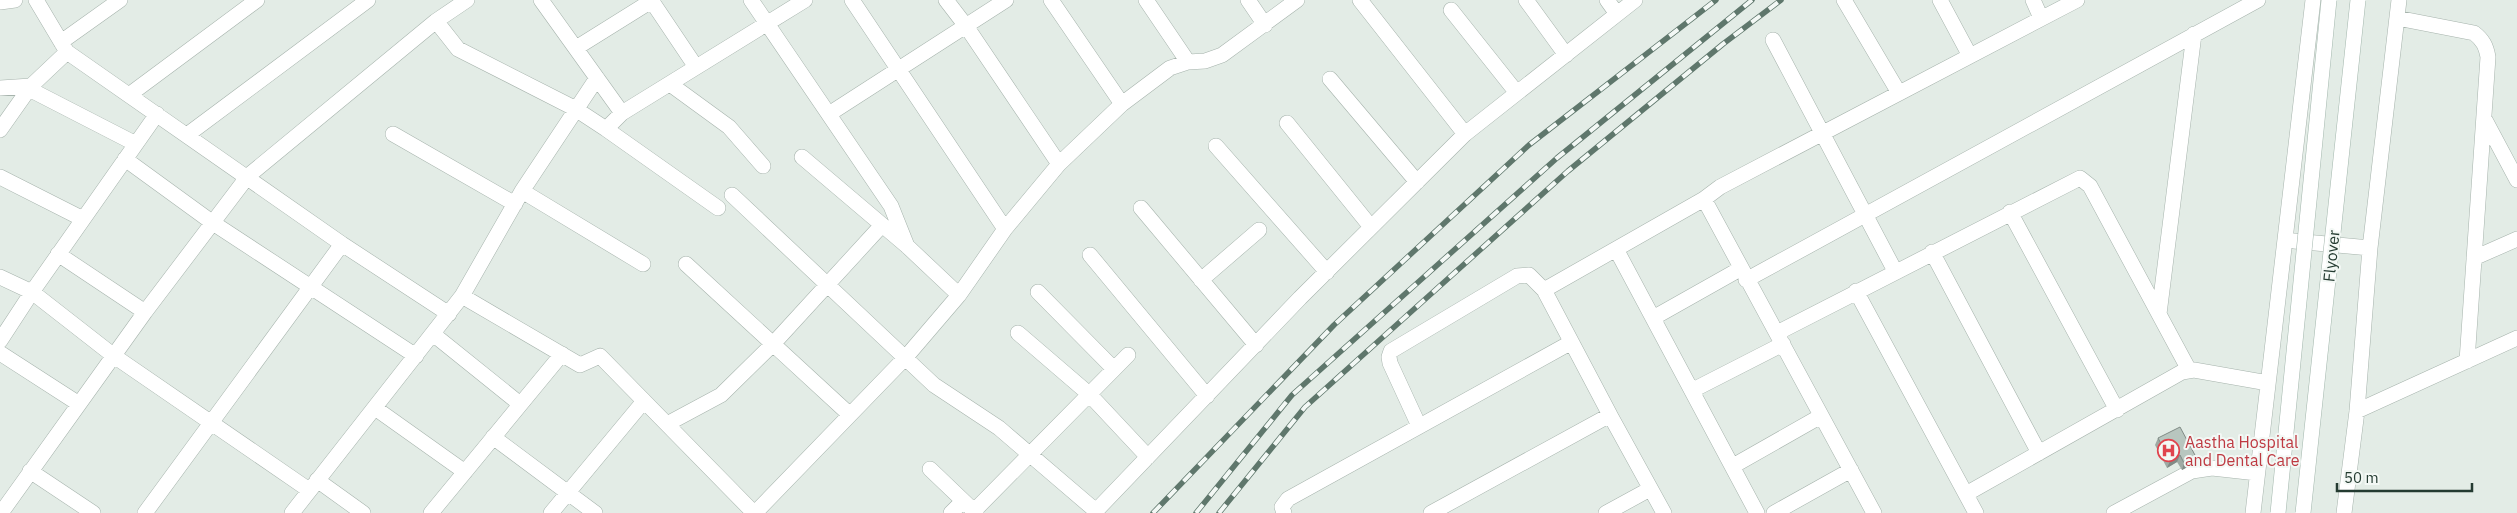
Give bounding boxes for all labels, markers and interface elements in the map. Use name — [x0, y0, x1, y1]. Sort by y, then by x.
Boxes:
street label: Flyover — [2318, 229, 2344, 283]
place label: Aastha Hospital and Dental Care — [2185, 432, 2300, 470]
hospital icon: Aastha Hospital and Dental Care — [2157, 439, 2181, 463]
scale bar — [2337, 460, 2472, 492]
text: 50 m — [2344, 468, 2379, 487]

